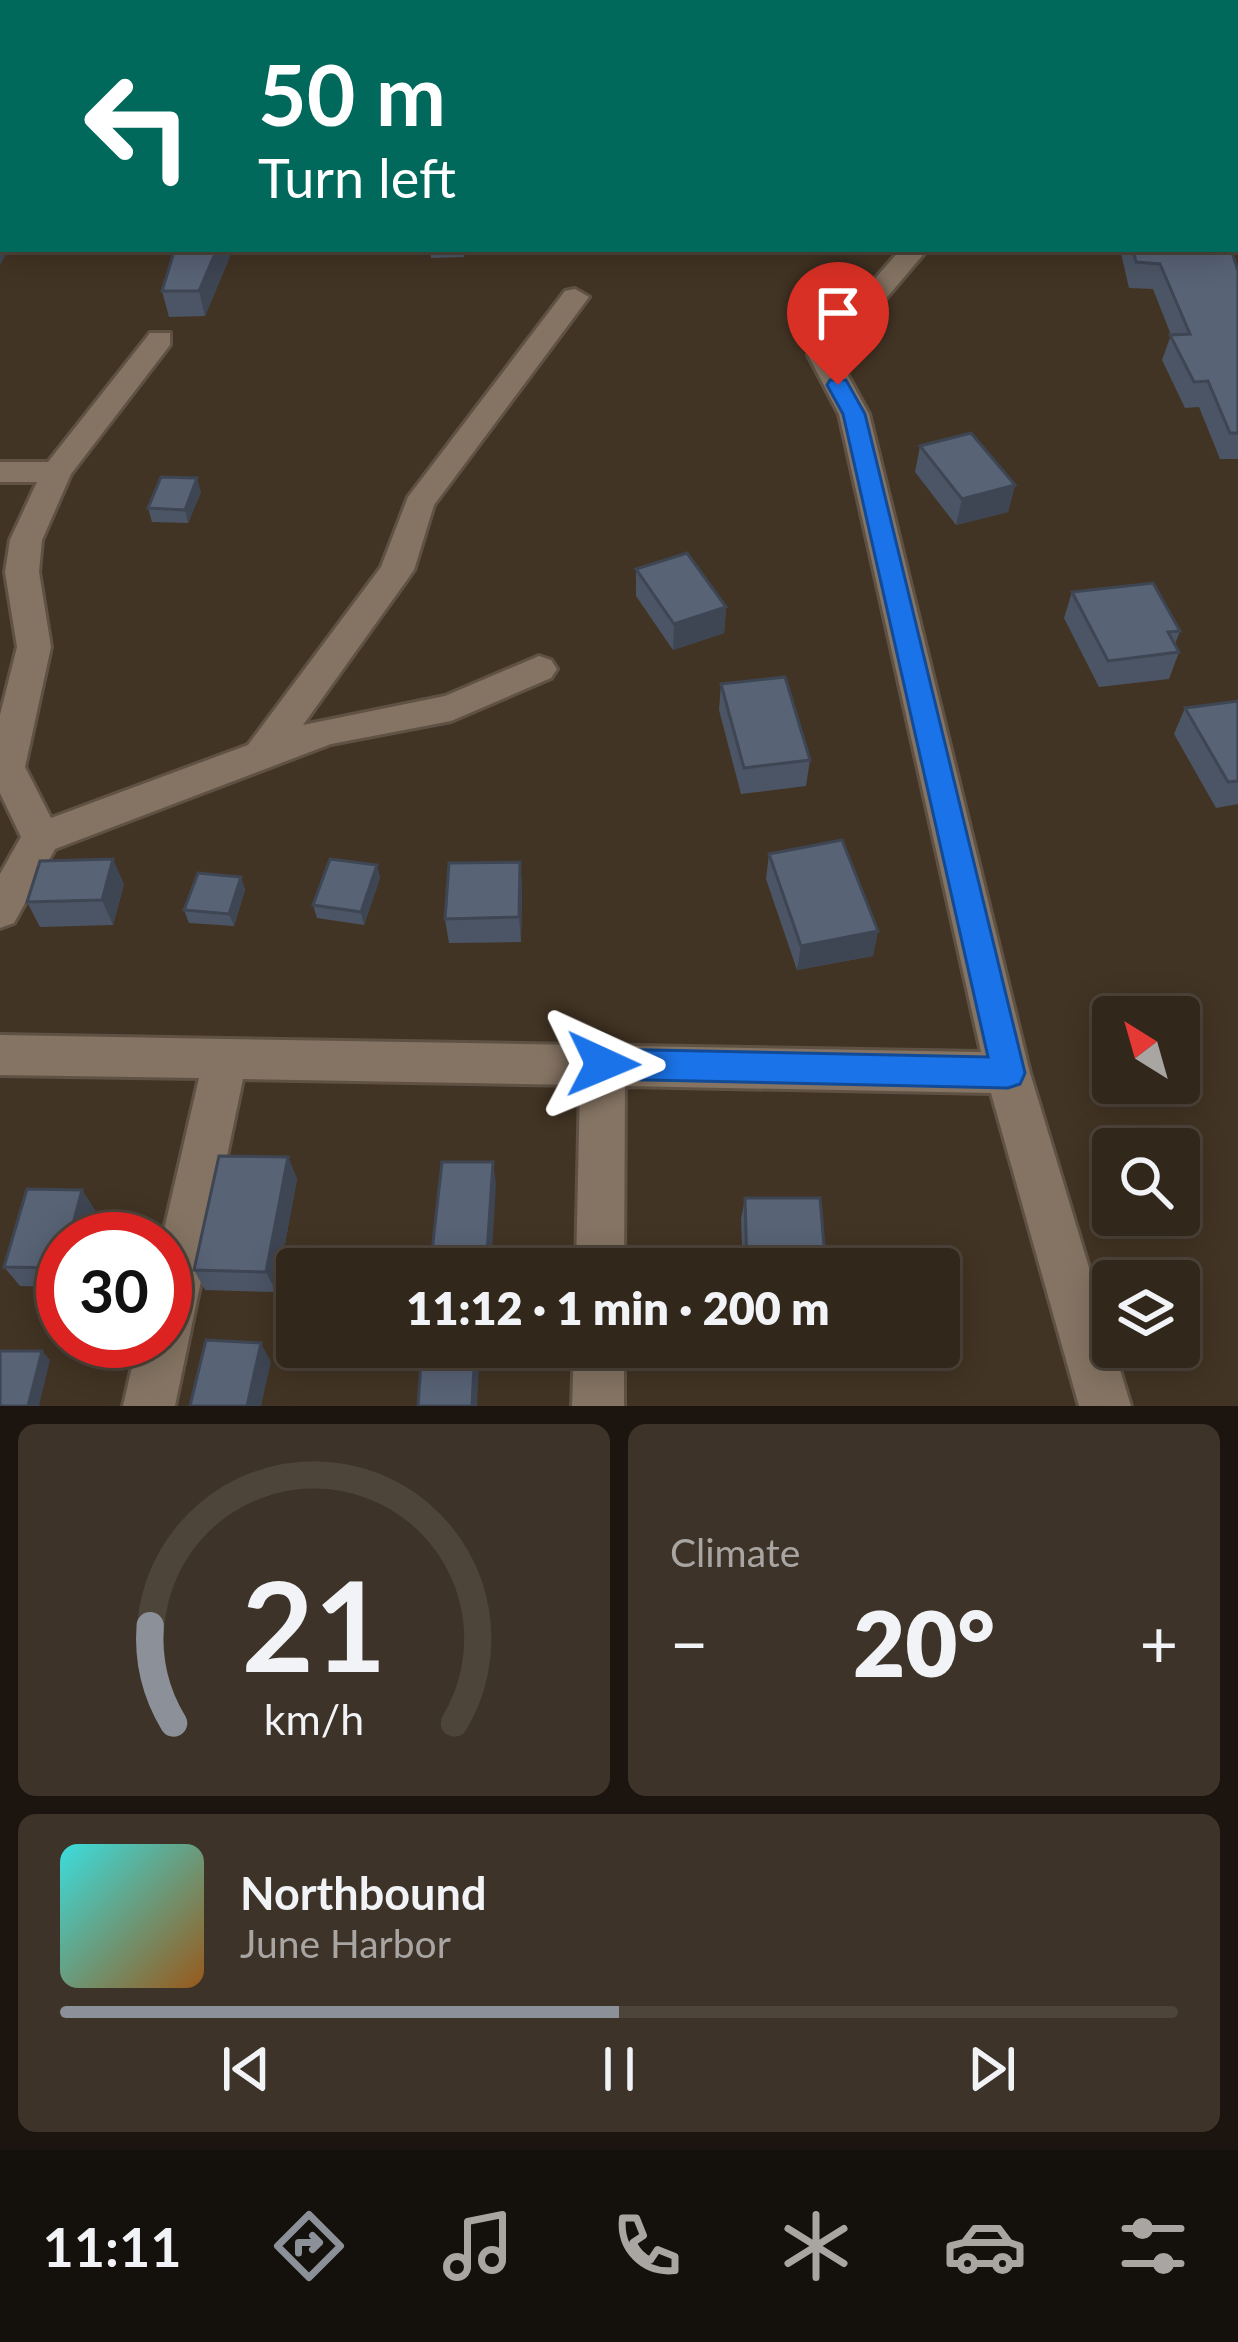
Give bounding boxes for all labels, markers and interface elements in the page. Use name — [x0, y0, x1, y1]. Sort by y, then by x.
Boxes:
text: 50 m — [258, 43, 446, 144]
icon: left — [60, 48, 216, 204]
text: Turn left — [258, 145, 456, 210]
pin — [787, 262, 889, 385]
icon: arrive — [805, 280, 871, 346]
north arrow — [1092, 996, 1200, 1104]
map controls — [1092, 996, 1200, 1368]
position arrow — [540, 1001, 666, 1127]
button: search — [1092, 1128, 1200, 1236]
speed limit sign: 30 — [36, 1212, 192, 1368]
button: layers — [1092, 1260, 1200, 1368]
text: 11:12 · 1 min · 200 m — [406, 1281, 830, 1335]
text: Climate — [670, 1529, 800, 1575]
text: 21 — [242, 1549, 386, 1699]
text: 20° — [853, 1588, 995, 1696]
text: − — [670, 1603, 708, 1682]
text: + — [1140, 1603, 1178, 1682]
text: km/h — [264, 1693, 364, 1744]
text: Northbound — [240, 1866, 486, 1920]
text: June Harbor — [240, 1920, 451, 1966]
icon: previous — [213, 2036, 279, 2102]
icon: pause — [586, 2036, 652, 2102]
icon: next — [959, 2036, 1025, 2102]
icon: directions — [267, 2204, 351, 2288]
icon: music — [436, 2204, 520, 2288]
icon: phone — [605, 2204, 689, 2288]
icon: climate — [774, 2204, 858, 2288]
icon: car — [943, 2204, 1027, 2288]
icon: filters — [1111, 2204, 1195, 2288]
text: 11:11 — [42, 2214, 182, 2279]

